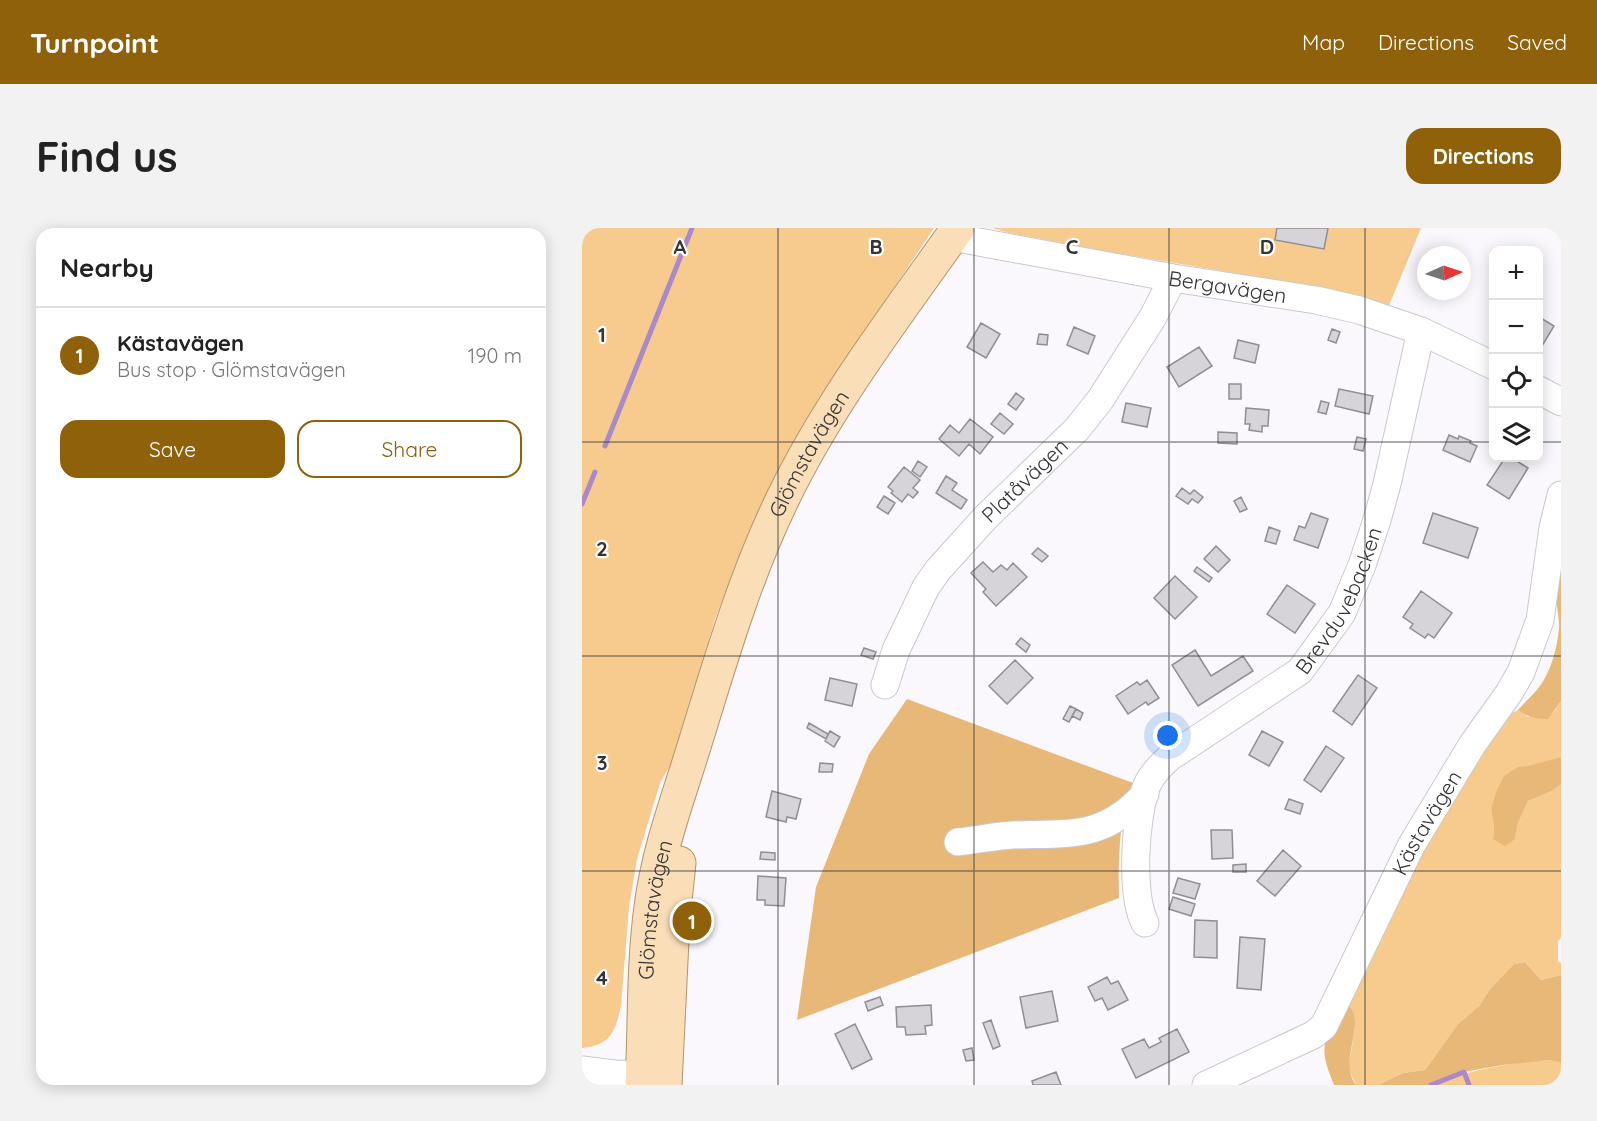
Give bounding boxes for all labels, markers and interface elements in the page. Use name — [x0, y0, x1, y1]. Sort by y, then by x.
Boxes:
text: Turnpoint — [30, 25, 159, 60]
text: Map — [1302, 29, 1345, 55]
text: Directions — [1378, 29, 1474, 55]
text: Saved — [1507, 29, 1567, 55]
button: Directions — [1406, 128, 1561, 184]
text: Find us — [36, 130, 178, 183]
text: A — [674, 234, 687, 259]
text: B — [869, 234, 883, 259]
text: C — [1066, 234, 1079, 259]
text: D — [1260, 234, 1274, 259]
north arrow — [1417, 246, 1471, 300]
map controls — [1489, 246, 1543, 462]
button: + — [1489, 246, 1543, 300]
text: Nearby — [60, 251, 154, 284]
street label: Bergavägen — [1167, 264, 1289, 308]
button: − — [1489, 300, 1543, 354]
text: 1 — [598, 322, 606, 347]
text: Kästavägen — [117, 329, 244, 357]
text: 1 — [76, 343, 83, 368]
text: 190 m — [468, 343, 522, 368]
button: locate — [1489, 354, 1543, 408]
text: Bus stop · Glömstavägen — [117, 357, 346, 382]
street label: Glömstavägen — [763, 385, 854, 521]
button: layers — [1489, 408, 1543, 462]
button: Save — [60, 420, 285, 478]
button: Share — [297, 420, 522, 478]
street label: Platåvägen — [976, 432, 1073, 528]
street label: Brevduvebacken — [1289, 524, 1387, 679]
text: 2 — [596, 536, 608, 561]
your location — [1153, 721, 1182, 750]
text: 3 — [597, 750, 607, 775]
street label: Kästavägen — [1386, 765, 1467, 879]
street label: Glömstavägen — [632, 837, 677, 980]
pin: 1 — [672, 898, 712, 944]
text: 4 — [596, 965, 608, 990]

